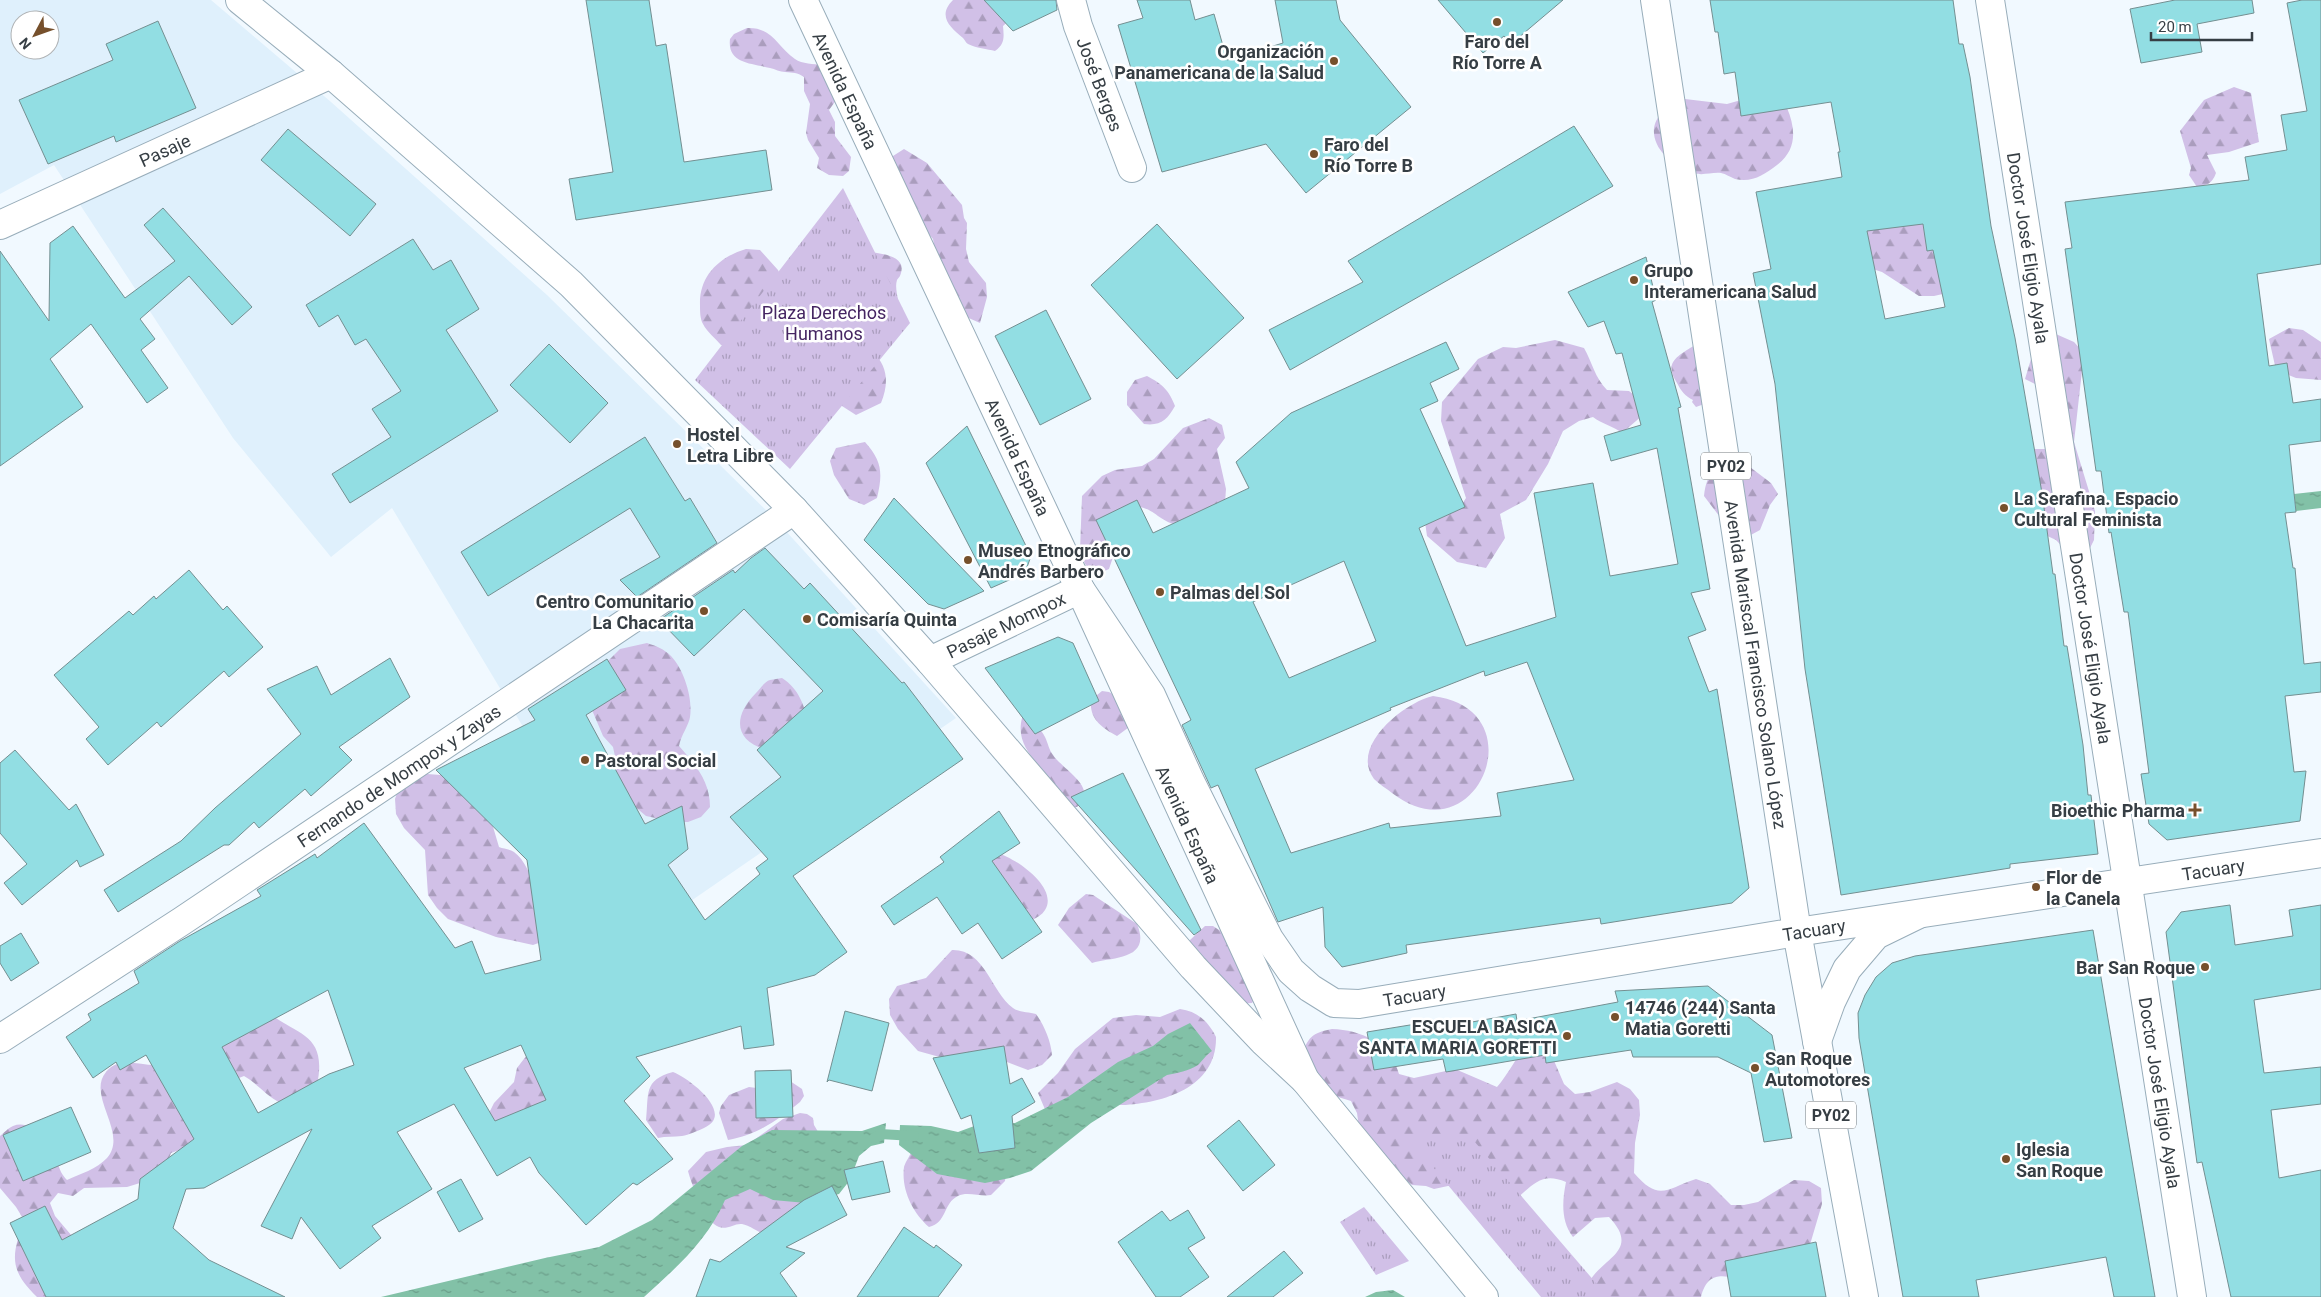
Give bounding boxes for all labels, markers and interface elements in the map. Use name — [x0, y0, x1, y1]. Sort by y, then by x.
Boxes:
north arrow — [10, 10, 60, 60]
scale bar — [2151, 10, 2252, 42]
marker: Faro del Río Torre A — [1491, 16, 1503, 28]
text: 20 m — [2158, 18, 2192, 36]
street label: Avenida España — [809, 28, 882, 153]
place label: Faro del Río Torre A — [1452, 31, 1543, 73]
street label: José Berges — [1073, 34, 1128, 134]
text: N — [16, 35, 34, 53]
place label: Organización Panamericana de la Salud — [1114, 41, 1324, 83]
marker: Organización Panamericana de la Salud — [1328, 55, 1340, 67]
street label: Pasaje — [136, 129, 194, 171]
place label: Faro del Río Torre B — [1324, 134, 1413, 176]
marker: Faro del Río Torre B — [1308, 148, 1320, 160]
street label: Doctor José Eligio Ayala — [2003, 151, 2054, 345]
place label: Grupo Interamericana Salud — [1644, 260, 1817, 302]
marker: Grupo Interamericana Salud — [1628, 274, 1640, 286]
park label: Plaza Derechos Humanos — [762, 302, 886, 344]
street label: Avenida España — [981, 395, 1055, 519]
place label: Hostel Letra Libre — [687, 424, 774, 466]
marker: Hostel Letra Libre — [671, 438, 683, 450]
road number: PY02 — [1701, 452, 1751, 480]
place label: La Serafina. Espacio Cultural Feminista — [2014, 488, 2178, 530]
street label: Avenida Mariscal Francisco Solano López — [1721, 498, 1792, 830]
marker: La Serafina. Espacio Cultural Feminista — [1998, 502, 2010, 514]
place label: Museo Etnográfico Andrés Barbero — [978, 540, 1131, 582]
street label: Doctor José Eligio Ayala — [2066, 551, 2116, 745]
marker: Museo Etnográfico Andrés Barbero — [962, 554, 974, 566]
place label: Palmas del Sol — [1170, 582, 1290, 603]
marker: Palmas del Sol — [1154, 586, 1166, 598]
street label: Pasaje Mompox — [943, 587, 1069, 662]
place label: Centro Comunitario La Chacarita — [536, 591, 694, 633]
marker: Centro Comunitario La Chacarita — [698, 605, 710, 617]
place label: Comisaría Quinta — [817, 609, 957, 630]
marker: Comisaría Quinta — [801, 613, 813, 625]
street label: Fernando de Mompox y Zayas — [293, 700, 504, 851]
place label: Pastoral Social — [595, 750, 716, 771]
marker: Pastoral Social — [579, 754, 591, 766]
street label: Avenida España — [1152, 762, 1224, 887]
place label: Bioethic Pharma — [2051, 800, 2185, 821]
marker: Bioethic Pharma — [2189, 804, 2201, 816]
street label: Tacuary — [2180, 854, 2247, 884]
place label: Flor de la Canela — [2046, 867, 2121, 909]
marker: Flor de la Canela — [2030, 881, 2042, 893]
street label: Tacuary — [1781, 915, 1847, 945]
place label: Bar San Roque — [2076, 957, 2195, 978]
marker: Bar San Roque — [2199, 961, 2211, 973]
street label: Tacuary — [1382, 979, 1448, 1010]
street label: Doctor José Eligio Ayala — [2135, 996, 2185, 1190]
place label: 14746 (244) Santa Matia Goretti — [1625, 997, 1776, 1039]
marker: 14746 (244) Santa Matia Goretti — [1609, 1011, 1621, 1023]
place label: ESCUELA BASICA SANTA MARIA GORETTI — [1359, 1016, 1558, 1058]
marker: ESCUELA BASICA SANTA MARIA GORETTI — [1561, 1030, 1573, 1042]
place label: San Roque Automotores — [1765, 1048, 1870, 1090]
marker: San Roque Automotores — [1749, 1062, 1761, 1074]
road number: PY02 — [1806, 1102, 1856, 1128]
place label: Iglesia San Roque — [2016, 1139, 2103, 1181]
marker: Iglesia San Roque — [2000, 1153, 2012, 1165]

